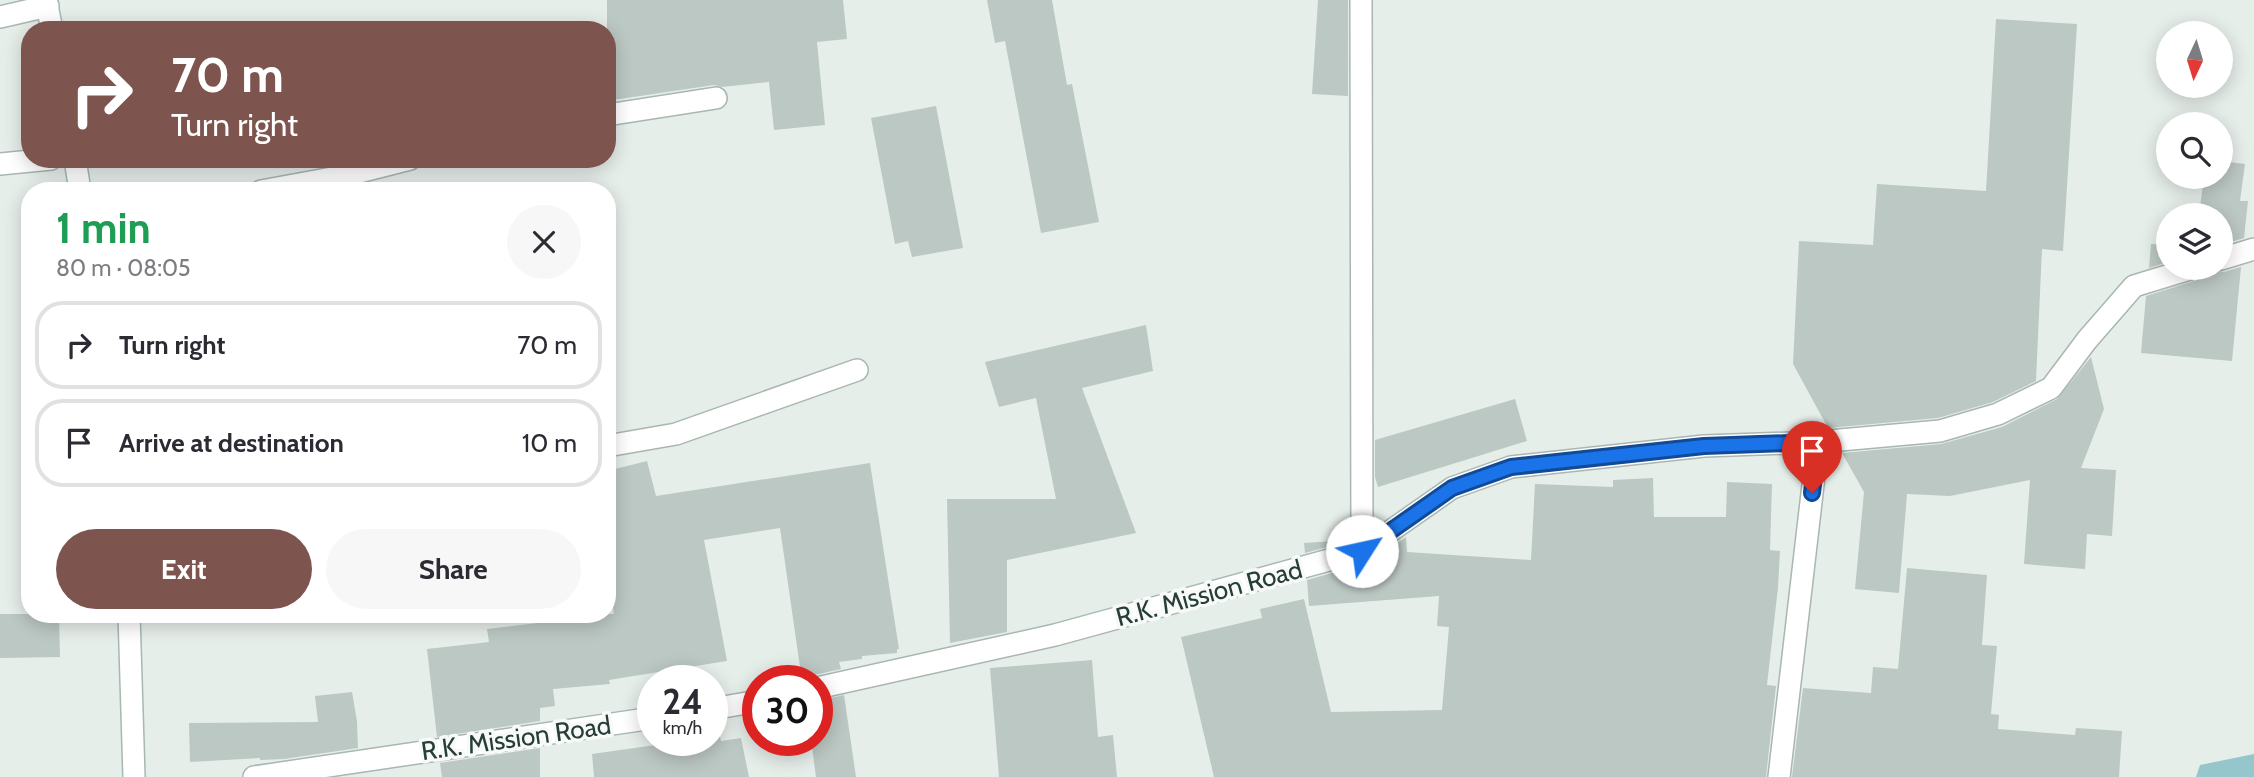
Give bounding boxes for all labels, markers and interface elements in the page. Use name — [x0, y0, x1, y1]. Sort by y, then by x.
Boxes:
north arrow — [2156, 21, 2233, 98]
map controls — [2156, 21, 2233, 280]
text: 70 m — [171, 45, 284, 104]
icon: right — [56, 49, 147, 140]
text: Turn right — [171, 105, 298, 144]
button: search — [2156, 112, 2233, 189]
text: 1 min — [56, 202, 151, 254]
button: layers — [2156, 203, 2233, 280]
button: close — [507, 205, 581, 279]
text: 80 m · 08:05 — [56, 254, 190, 282]
icon: right — [60, 326, 98, 364]
text: Turn right — [119, 329, 225, 361]
text: 70 m — [517, 329, 577, 361]
pin — [1782, 421, 1842, 493]
icon: arrive — [60, 424, 98, 462]
text: Arrive at destination — [119, 427, 344, 459]
text: 10 m — [522, 427, 577, 459]
icon: arrive — [1793, 432, 1831, 470]
position arrow — [1325, 514, 1399, 588]
button: Exit — [56, 529, 312, 609]
button: Share — [326, 529, 581, 609]
street label: R.K. Mission Road — [1112, 553, 1306, 633]
speed limit sign: 30 — [742, 665, 833, 756]
text: 24 — [662, 680, 703, 723]
street label: R.K. Mission Road — [419, 709, 613, 767]
text: km/h — [663, 717, 702, 739]

